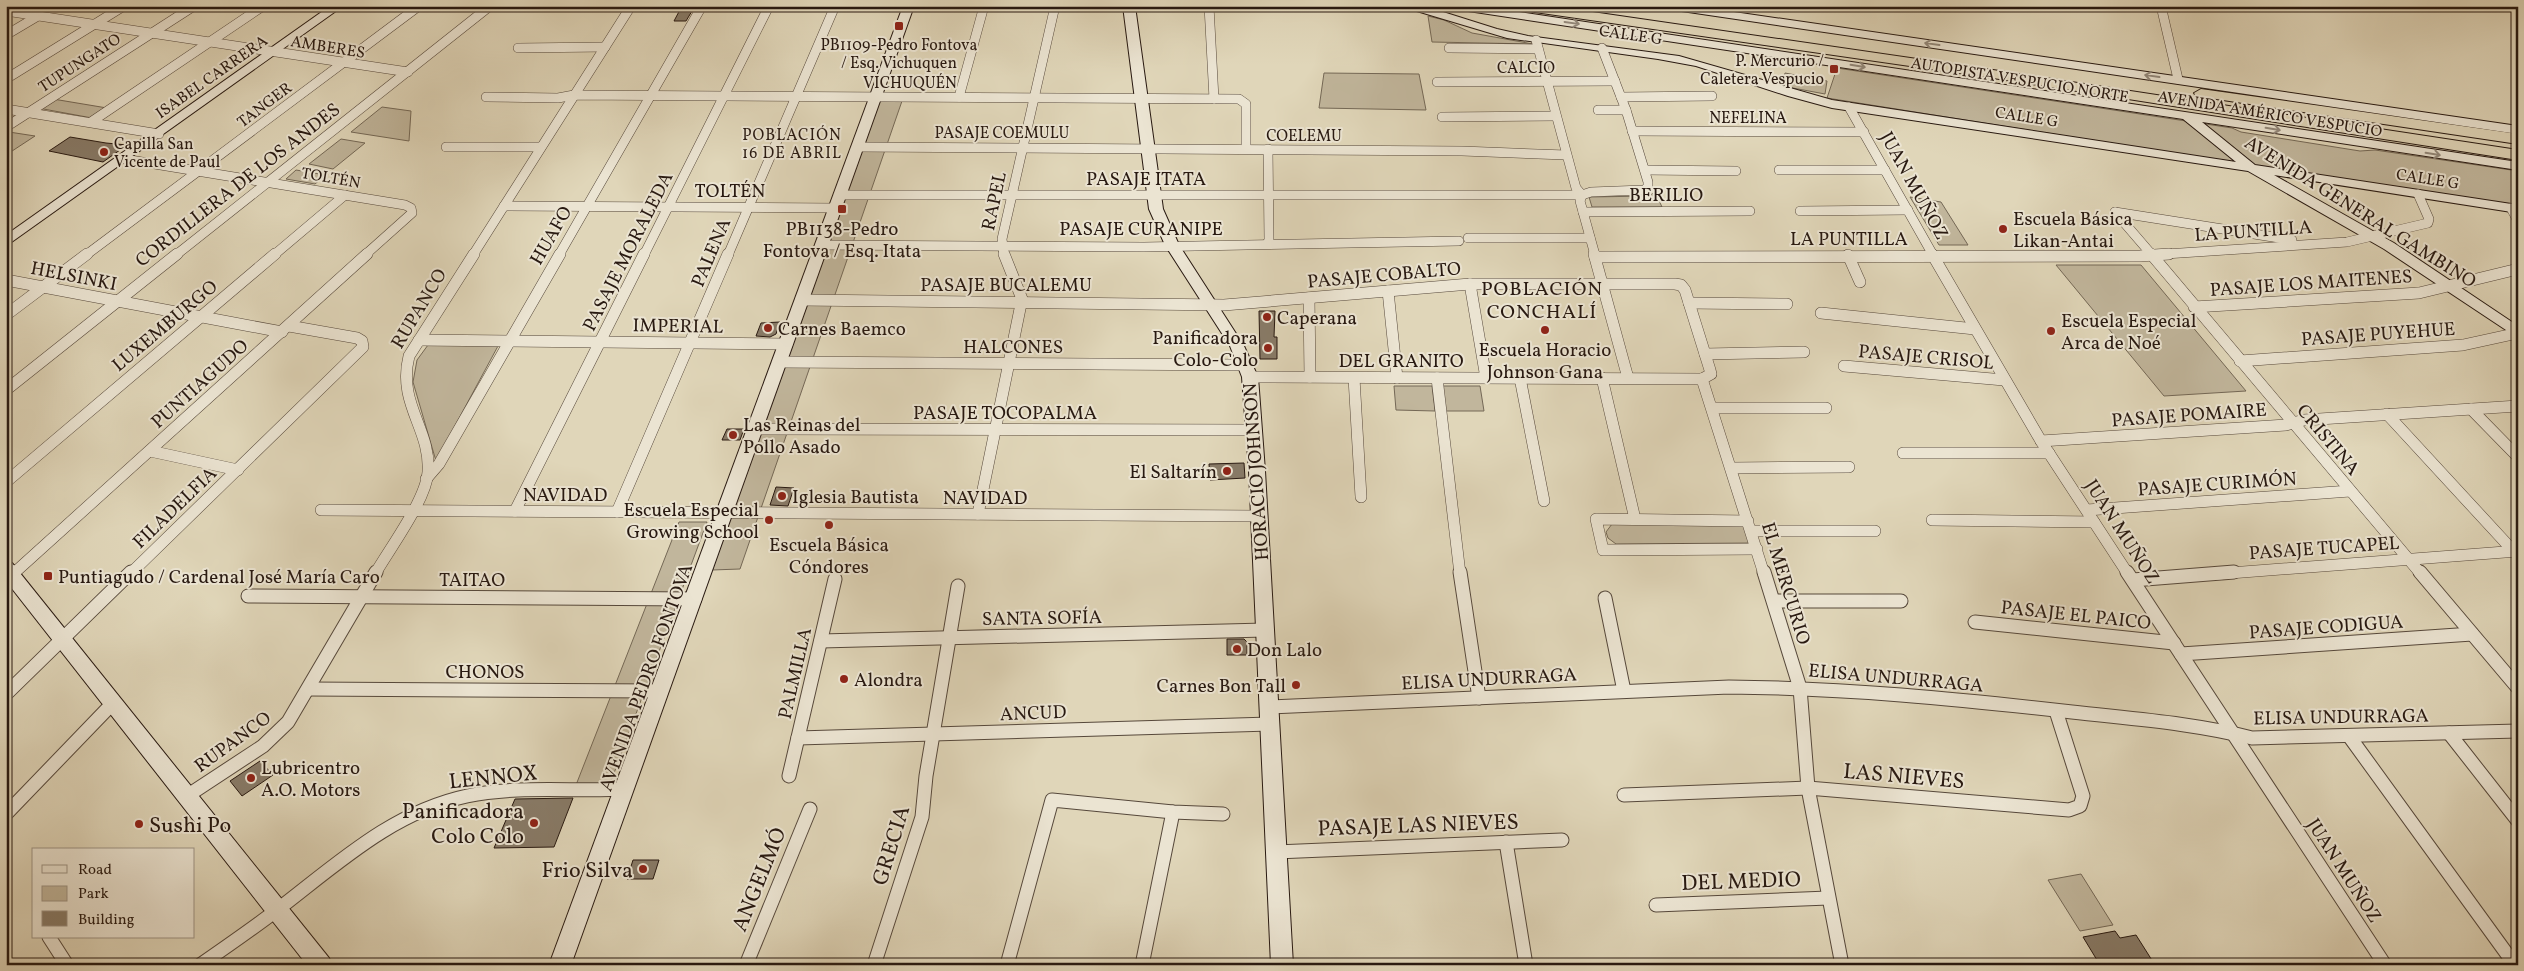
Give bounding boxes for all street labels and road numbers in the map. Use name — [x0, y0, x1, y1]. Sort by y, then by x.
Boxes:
street label: CALLE G — [1598, 21, 1664, 51]
street label: TUPUNGATO — [35, 29, 126, 99]
street label: ISABEL CARRERA — [152, 31, 273, 125]
street label: AMBERES — [289, 31, 367, 65]
street label: AUTOPISTA VESPUCIO NORTE — [1909, 53, 2130, 109]
street label: CALCIO — [1497, 58, 1555, 80]
street label: VICHUQUÉN — [863, 73, 957, 95]
street label: TANGER — [233, 78, 297, 134]
street label: AVENIDA AMÉRICO VESPUCIO — [2156, 86, 2384, 144]
street label: CORDILLERA DE LOS ANDES — [130, 97, 346, 274]
street label: CALLE G — [1993, 102, 2060, 134]
street label: NEFELINA — [1709, 108, 1787, 130]
street label: PASAJE COEMULU — [935, 123, 1070, 145]
street label: COELEMU — [1266, 126, 1342, 148]
street label: JUAN MUÑOZ — [1873, 127, 1954, 245]
street label: AVENIDA GENERAL GAMBINO — [2239, 130, 2481, 295]
street label: TOLTÉN — [299, 163, 362, 195]
street label: CALLE G — [2394, 164, 2461, 196]
street label: PASAJE ITATA — [1086, 167, 1206, 193]
street label: PASAJE MORALEDA — [577, 168, 680, 336]
street label: RAPEL — [976, 169, 1014, 233]
street label: TOLTÉN — [695, 179, 765, 205]
street label: BERILIO — [1629, 183, 1703, 209]
street label: HUAFO — [524, 202, 579, 270]
street label: PALENA — [686, 214, 738, 291]
street label: LA PUNTILLA — [2193, 215, 2313, 249]
street label: PASAJE CURANIPE — [1059, 217, 1223, 243]
street label: LA PUNTILLA — [1790, 227, 1908, 253]
street label: HELSINKI — [28, 256, 119, 298]
street label: PASAJE COBALTO — [1306, 256, 1462, 296]
street label: RUPANCO — [386, 264, 454, 354]
street label: PASAJE LOS MAITENES — [2209, 264, 2413, 304]
street label: PASAJE BUCALEMU — [920, 273, 1092, 299]
street label: LUXEMBURGO — [107, 275, 224, 378]
street label: IMPERIAL — [632, 313, 724, 341]
street label: PASAJE PUYEHUE — [2300, 317, 2456, 353]
street label: PUNTIAGUDO — [146, 334, 255, 435]
street label: HALCONES — [963, 335, 1063, 361]
street label: PASAJE CRISOL — [1857, 339, 1995, 377]
street label: DEL GRANITO — [1338, 349, 1464, 375]
street label: HORACIO JOHNSON — [1238, 382, 1276, 562]
street label: PASAJE POMAIRE — [2110, 398, 2268, 434]
street label: CRISTINA — [2290, 399, 2365, 482]
street label: PASAJE TOCOPALMA — [913, 401, 1097, 427]
street label: FILADELFIA — [127, 462, 223, 555]
street label: PASAJE CURIMÓN — [2137, 466, 2298, 504]
street label: JUAN MUÑOZ — [2078, 475, 2165, 590]
street label: NAVIDAD — [523, 483, 607, 509]
street label: NAVIDAD — [943, 486, 1027, 512]
street label: EL MERCURIO — [1754, 519, 1816, 648]
street label: PASAJE TUCAPEL — [2248, 531, 2401, 567]
street label: AVENIDA PEDRO FONTOVA — [594, 560, 700, 795]
street label: TAITAO — [439, 568, 505, 594]
street label: PASAJE EL PAICO — [1999, 595, 2152, 637]
street label: SANTA SOFÍA — [982, 605, 1102, 633]
street label: PASAJE CODIGUA — [2248, 610, 2404, 646]
street label: PALMILLA — [773, 625, 819, 722]
street label: ELISA UNDURRAGA — [1807, 658, 1985, 700]
street label: CHONOS — [445, 660, 525, 686]
street label: ELISA UNDURRAGA — [1401, 662, 1578, 698]
street label: ANCUD — [999, 700, 1067, 728]
street label: ELISA UNDURRAGA — [2253, 703, 2429, 733]
street label: RUPANCO — [189, 706, 277, 779]
street label: LAS NIEVES — [1842, 757, 1966, 798]
street label: LENNOX — [447, 758, 539, 799]
street label: GRECIA — [866, 802, 919, 889]
street label: PASAJE LAS NIEVES — [1317, 807, 1519, 846]
street label: JUAN MUÑOZ — [2300, 814, 2387, 929]
street label: ANGELMÓ — [725, 823, 795, 937]
street label: DEL MEDIO — [1681, 865, 1801, 900]

